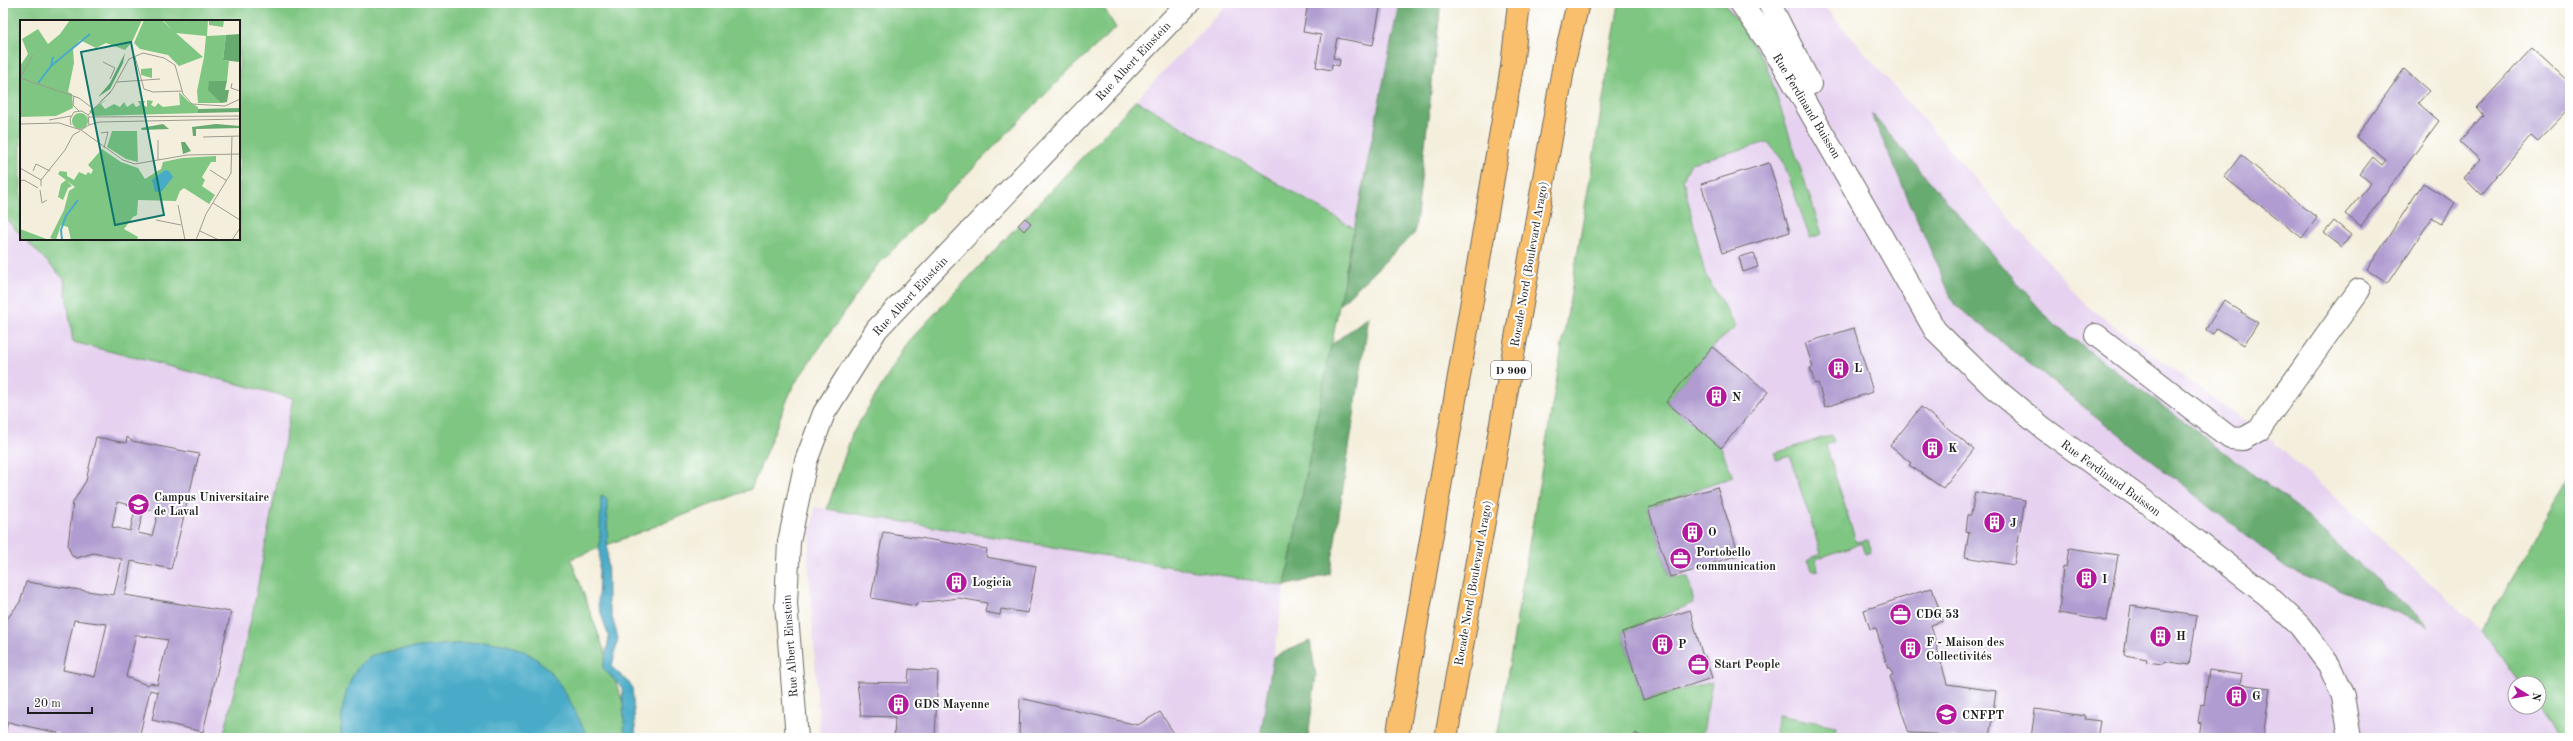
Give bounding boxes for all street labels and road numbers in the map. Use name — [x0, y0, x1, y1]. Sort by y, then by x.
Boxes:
street label: Rue Albert Einstein — [1094, 20, 1174, 103]
street label: Rue Ferdinand Buisson — [1770, 52, 1843, 162]
street label: Rocade Nord (Boulevard Arago) — [1509, 180, 1550, 348]
street label: Rue Albert Einstein — [871, 255, 951, 338]
road number: D 900 — [1491, 361, 1531, 379]
street label: Rue Ferdinand Buisson — [2058, 439, 2163, 519]
street label: Rocade Nord (Boulevard Arago) — [1453, 499, 1494, 667]
street label: Rue Albert Einstein — [781, 594, 801, 698]

